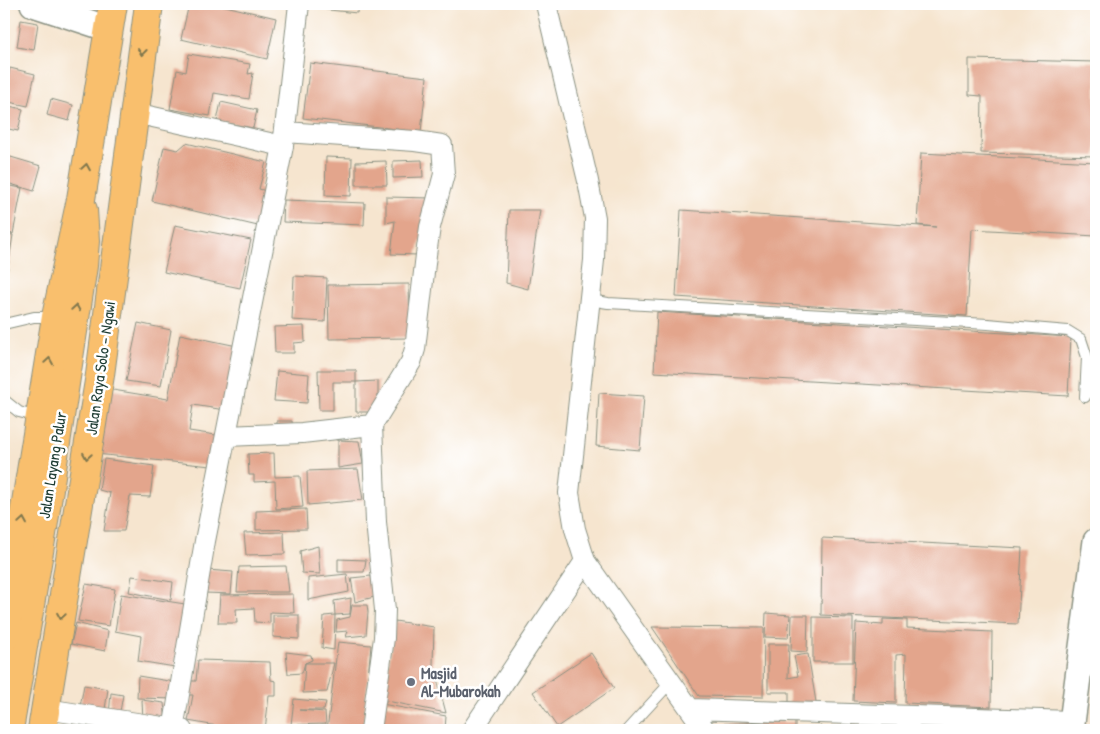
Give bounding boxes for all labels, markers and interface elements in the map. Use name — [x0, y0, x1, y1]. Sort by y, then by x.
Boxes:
one-way arrow — [137, 48, 148, 56]
one-way arrow — [81, 162, 91, 171]
street label: Jalan Raya Solo - Ngawi — [80, 300, 120, 436]
one-way arrow — [71, 303, 81, 312]
one-way arrow — [44, 356, 54, 365]
street label: Jalan Layang Palur — [33, 410, 71, 520]
one-way arrow — [83, 451, 93, 460]
one-way arrow — [17, 517, 27, 525]
one-way arrow — [57, 612, 67, 620]
place label: Masjid Al-Mubarokah — [421, 662, 501, 702]
marker: Masjid Al-Mubarokah — [405, 676, 417, 688]

